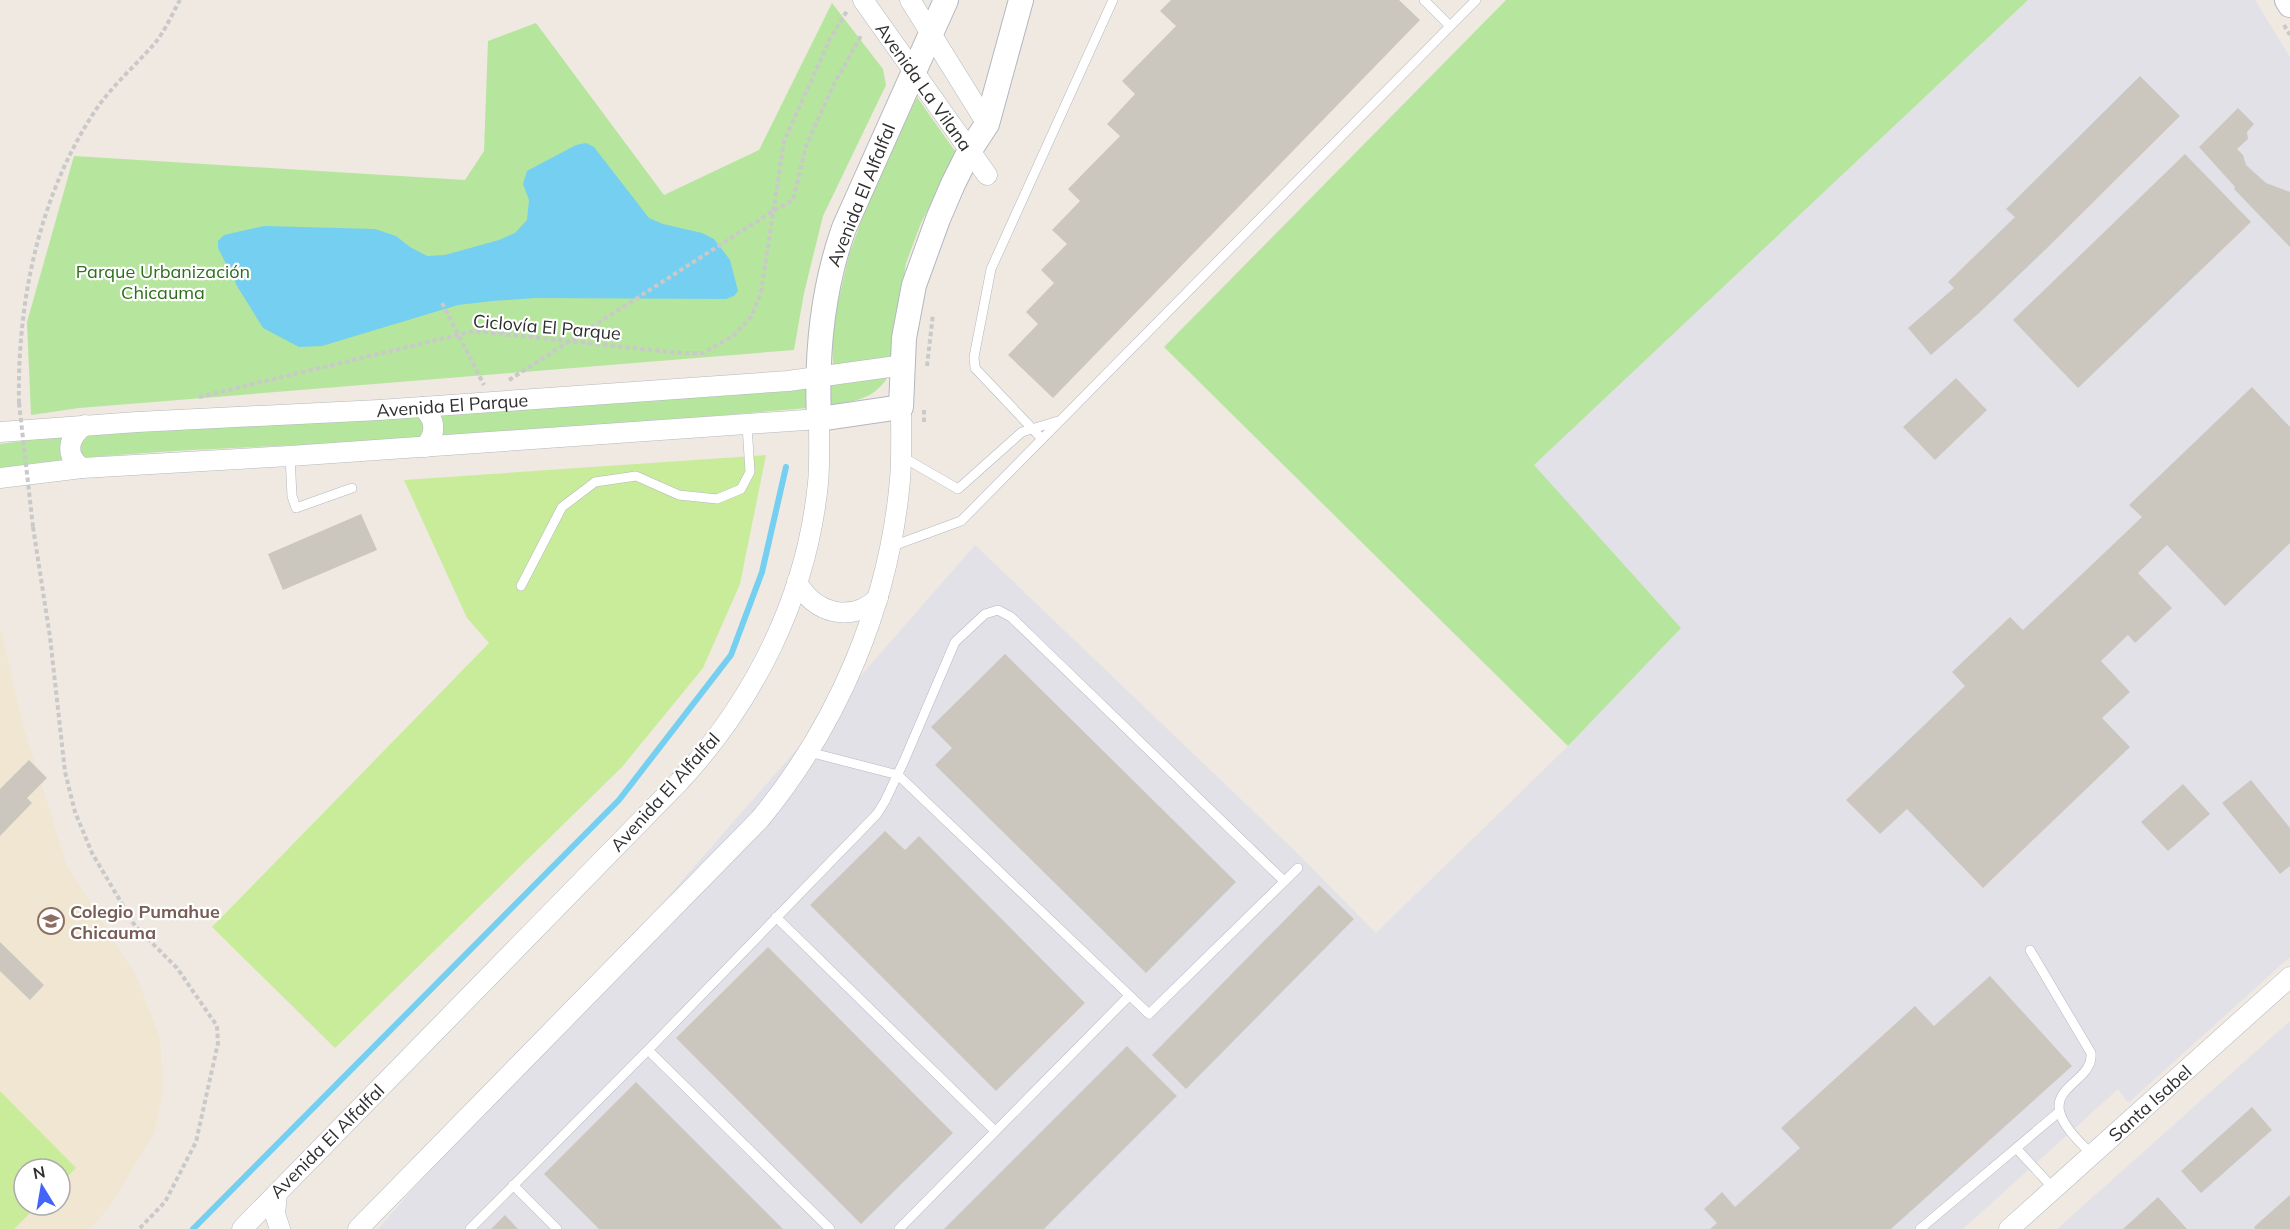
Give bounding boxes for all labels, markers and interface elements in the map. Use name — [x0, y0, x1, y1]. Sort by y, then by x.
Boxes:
street label: Avenida La Vilana — [871, 18, 978, 155]
street label: Avenida El Alfalfal — [822, 120, 900, 270]
park label: Parque Urbanización Chicauma — [76, 260, 250, 304]
street label: Ciclovía El Parque — [472, 309, 622, 345]
street label: Avenida El Parque — [375, 388, 529, 422]
street label: Avenida El Alfalfal — [605, 728, 725, 856]
place label: Colegio Pumahue Chicauma — [70, 900, 220, 944]
school or university icon: Colegio Pumahue Chicauma — [36, 906, 66, 936]
street label: Santa Isabel — [2103, 1060, 2196, 1146]
street label: Avenida El Alfalfal — [265, 1079, 389, 1203]
north arrow — [12, 1157, 72, 1217]
text: N — [31, 1161, 47, 1183]

